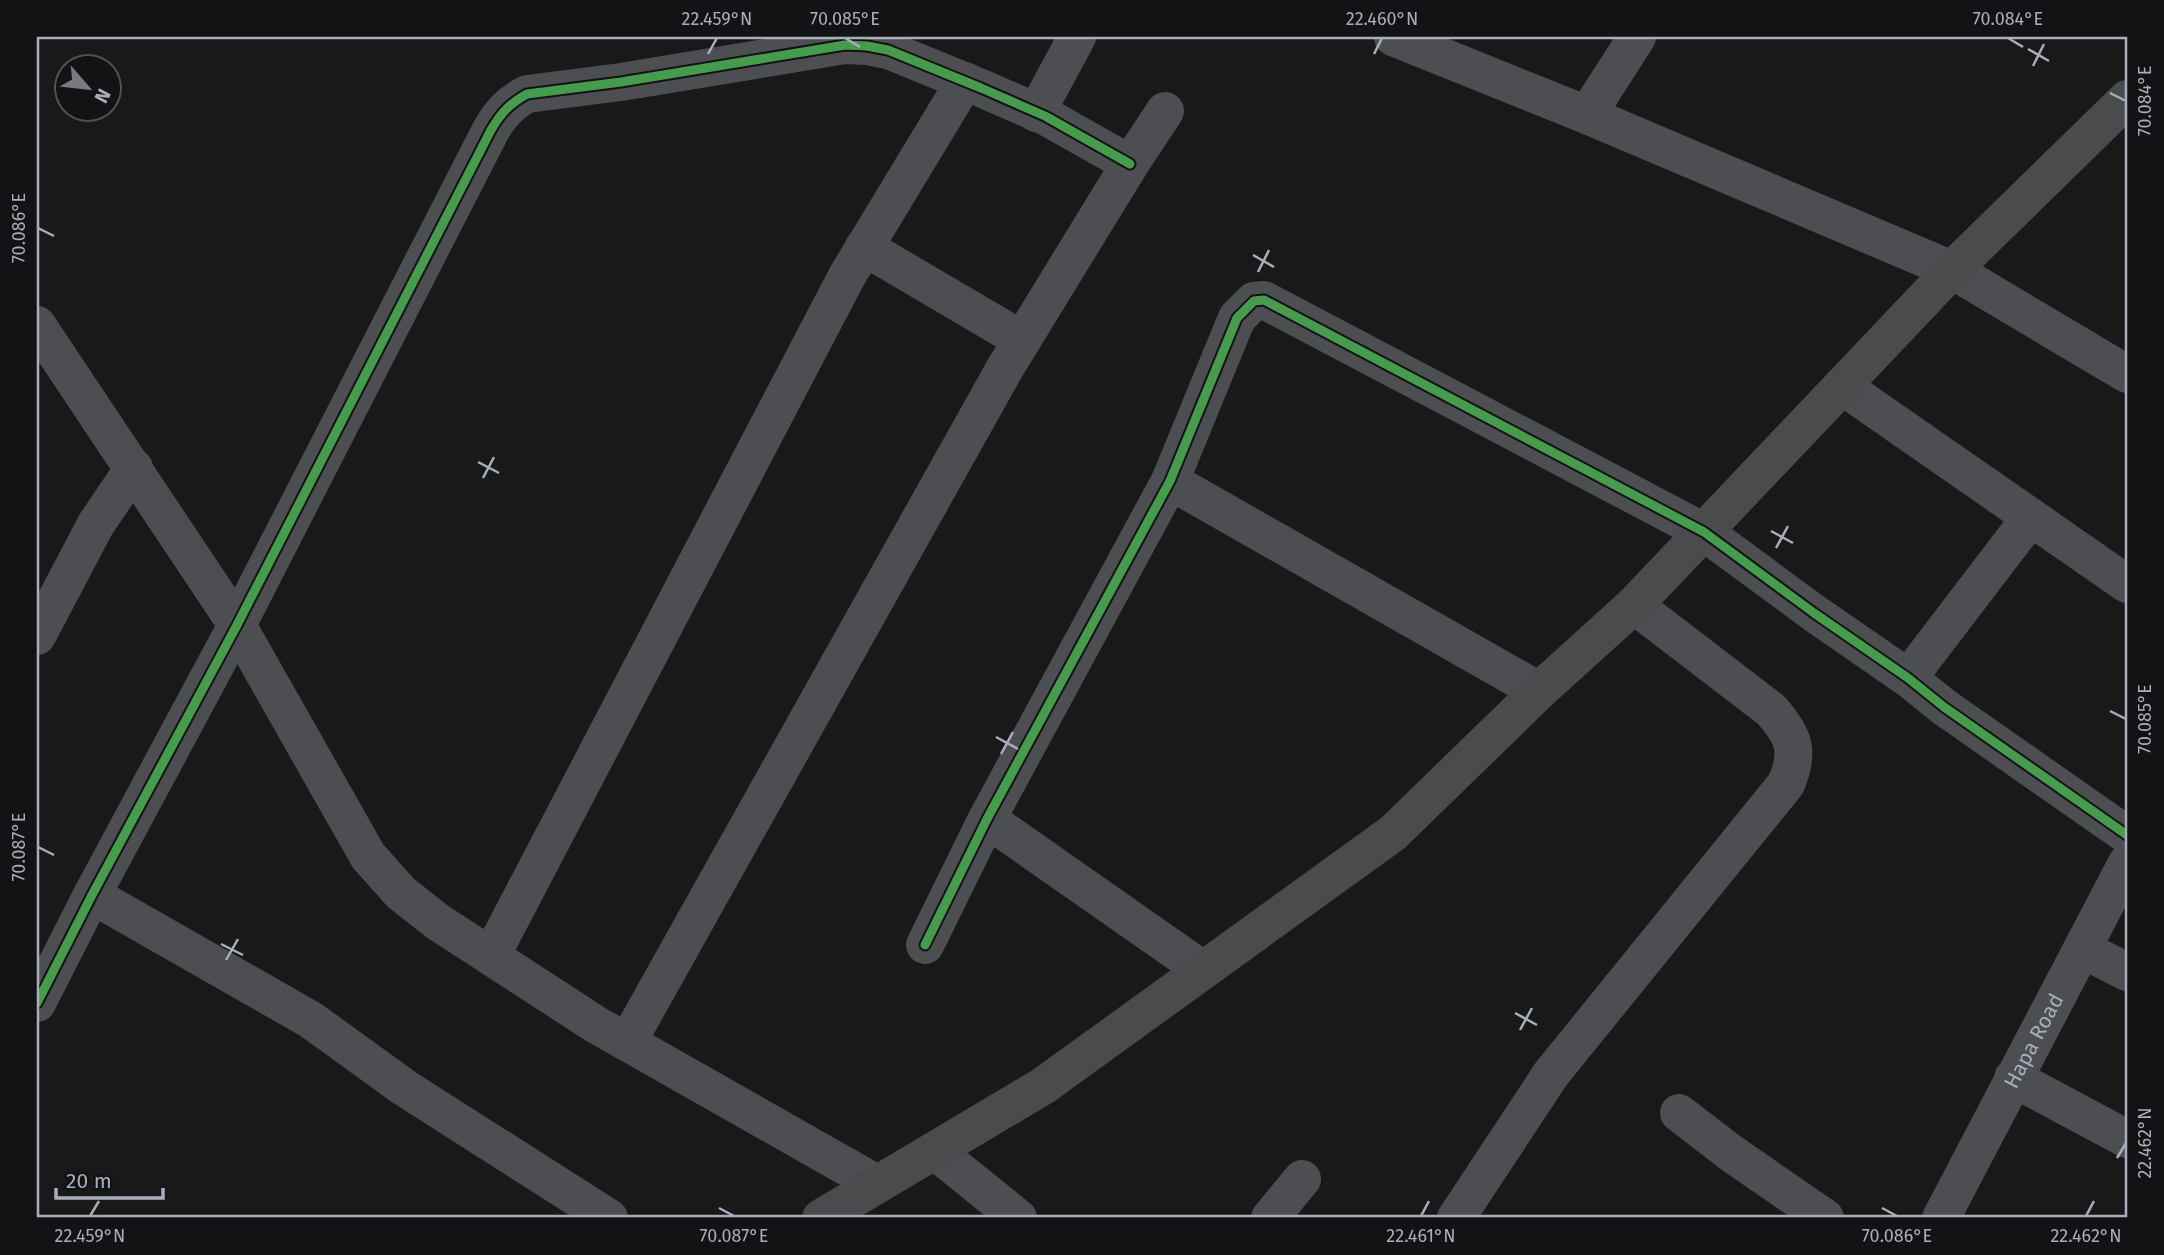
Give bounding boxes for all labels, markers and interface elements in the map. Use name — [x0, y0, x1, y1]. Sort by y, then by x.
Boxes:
text: 22.459°N — [682, 8, 752, 30]
text: 70.085°E — [810, 8, 880, 30]
text: 22.460°N — [1346, 8, 1418, 30]
text: 70.084°E — [1973, 8, 2043, 30]
north arrow — [52, 52, 122, 122]
text: 70.084°E — [2134, 66, 2156, 136]
text: N — [89, 85, 116, 107]
text: 70.086°E — [8, 193, 30, 263]
text: 70.085°E — [2134, 684, 2156, 754]
text: 70.087°E — [8, 813, 30, 881]
street label: Hapa Road — [1998, 989, 2069, 1093]
text: 22.462°N — [2134, 1107, 2156, 1179]
scale bar — [56, 1157, 163, 1201]
text: 20 m — [66, 1168, 112, 1194]
text: 22.459°N — [55, 1225, 125, 1247]
text: 70.087°E — [700, 1225, 768, 1247]
text: 22.461°N — [1386, 1225, 1456, 1247]
text: 70.086°E — [1862, 1225, 1932, 1247]
text: 22.462°N — [2050, 1225, 2122, 1247]

